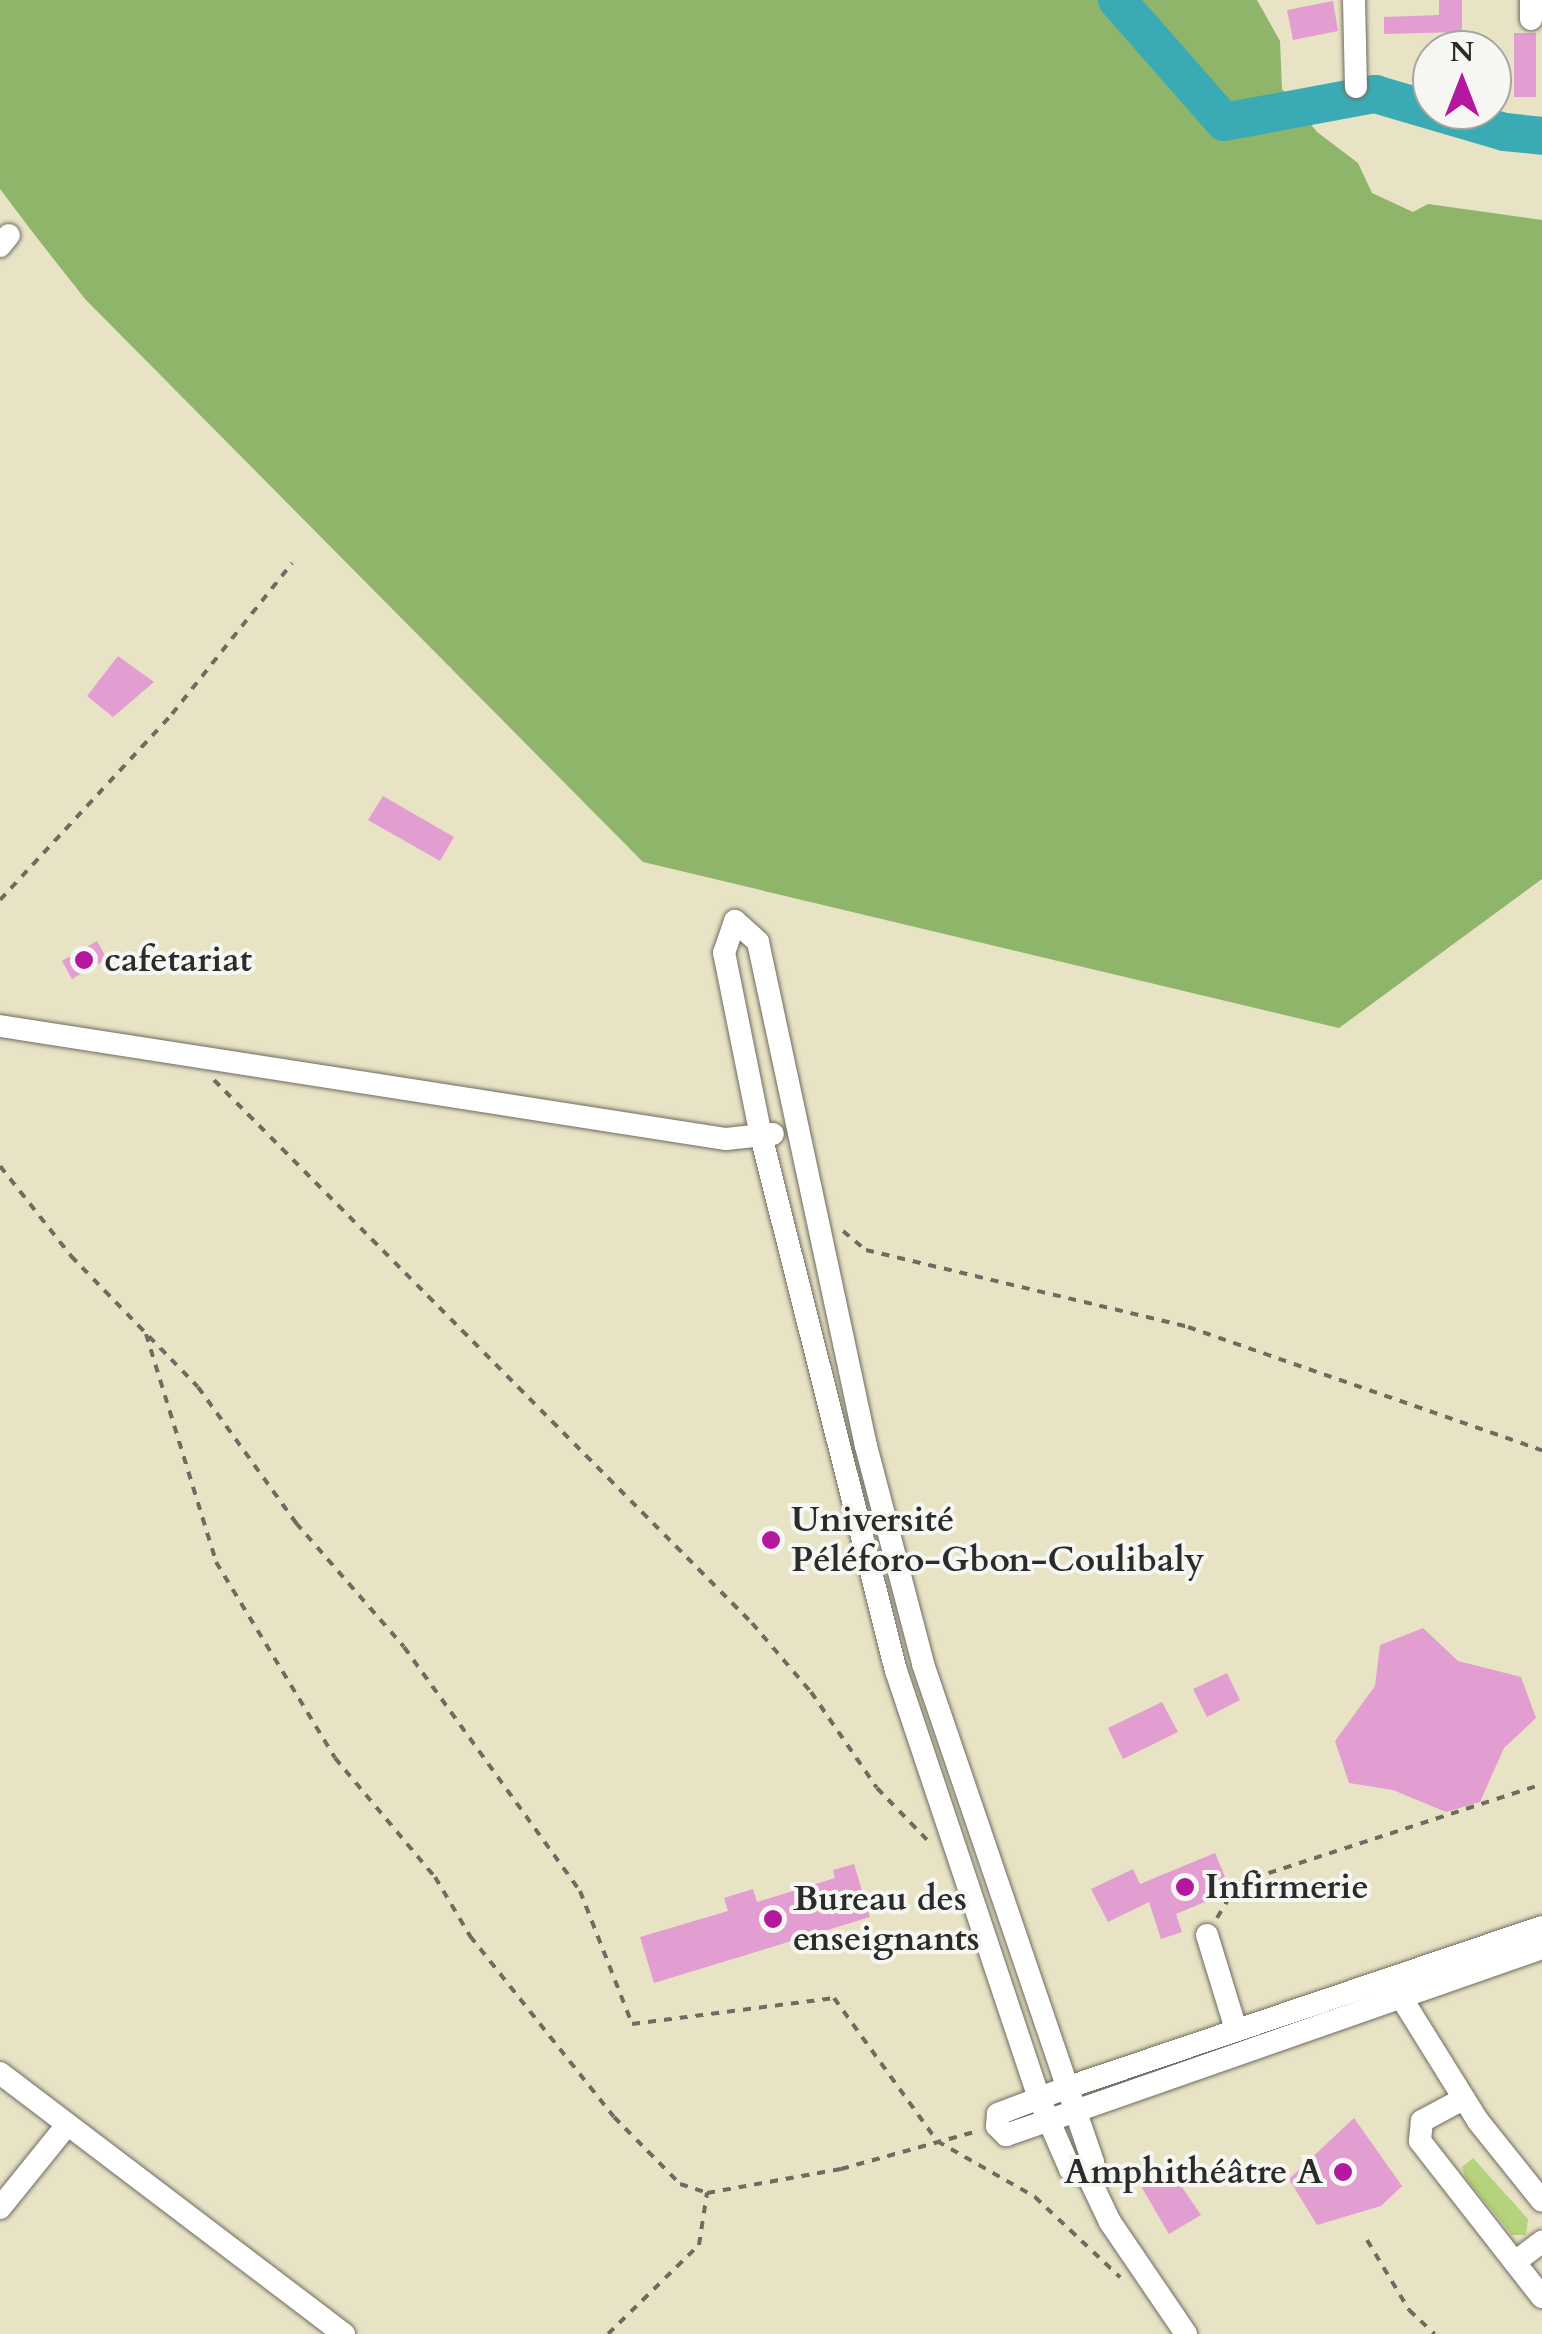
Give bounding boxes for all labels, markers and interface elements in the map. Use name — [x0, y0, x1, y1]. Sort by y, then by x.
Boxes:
north arrow — [1412, 30, 1512, 130]
text: N — [1450, 33, 1474, 71]
place label: cafetariat — [104, 939, 252, 981]
marker: cafetariat — [73, 949, 95, 971]
place label: Université Péléforo-Gbon-Coulibaly — [791, 1499, 1205, 1581]
marker: Université Péléforo-Gbon-Coulibaly — [760, 1529, 782, 1551]
place label: Infirmerie — [1205, 1866, 1369, 1908]
marker: Infirmerie — [1174, 1876, 1196, 1898]
place label: Bureau des enseignants — [793, 1878, 980, 1960]
marker: Bureau des enseignants — [762, 1908, 784, 1930]
place label: Amphithéâtre A — [1064, 2151, 1323, 2193]
marker: Amphithéâtre A — [1332, 2161, 1354, 2183]

